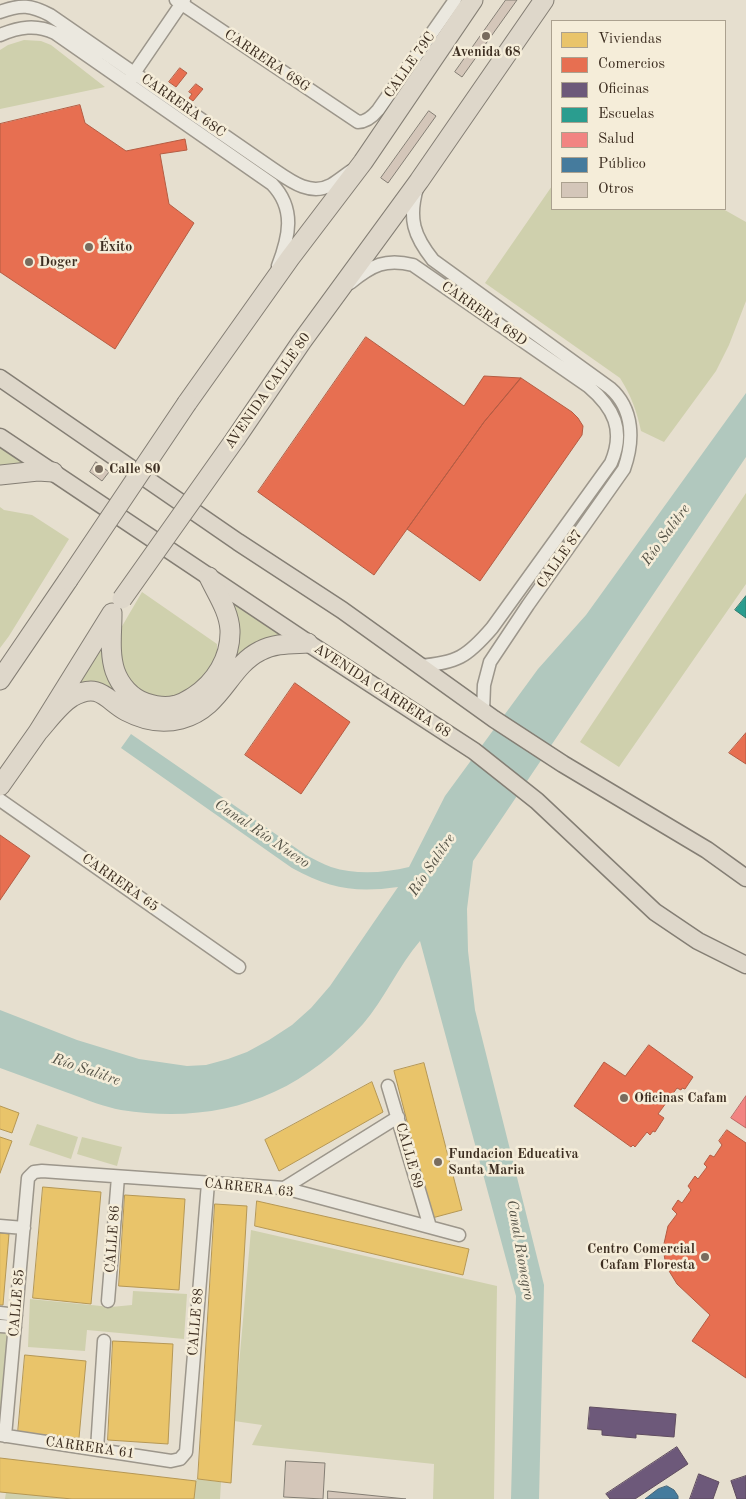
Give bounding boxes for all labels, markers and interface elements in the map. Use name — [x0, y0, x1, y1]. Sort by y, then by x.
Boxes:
legend — [551, 20, 726, 210]
street label: CARRERA 68G — [221, 26, 313, 96]
street label: CALLE 79C — [381, 29, 439, 101]
marker: Avenida 68 — [480, 30, 492, 42]
text: Viviendas — [598, 32, 662, 47]
place label: Avenida 68 — [451, 44, 521, 60]
text: Comercios — [598, 57, 665, 72]
street label: CARRERA 68C — [138, 71, 228, 141]
text: Oficinas — [598, 82, 649, 97]
text: Escuelas — [598, 107, 654, 122]
text: Salud — [598, 132, 635, 147]
text: Público — [598, 157, 646, 172]
text: Otros — [598, 182, 634, 197]
place label: Éxito — [99, 239, 132, 255]
marker: Éxito — [83, 241, 95, 253]
place label: Doger — [39, 254, 77, 270]
marker: Doger — [23, 256, 35, 268]
street label: CARRERA 68D — [438, 278, 530, 350]
street label: AVENIDA CALLE 80 — [222, 330, 314, 452]
place label: Calle 80 — [109, 461, 161, 477]
marker: Calle 80 — [93, 463, 105, 475]
water label: Río Salitre — [638, 501, 694, 569]
street label: CALLE 87 — [534, 526, 586, 592]
street label: AVENIDA CARRERA 68 — [310, 640, 454, 742]
water label: Canal Río Nuevo — [211, 796, 313, 872]
water label: Río Salitre — [405, 831, 459, 899]
street label: CARRERA 65 — [78, 850, 162, 916]
water label: Río Salitre — [49, 1050, 123, 1090]
place label: Oficinas Cafam — [634, 1090, 727, 1106]
marker: Oficinas Cafam — [618, 1092, 630, 1104]
street label: CALLE 89 — [392, 1121, 426, 1191]
place label: Fundacion Educativa Santa Maria — [448, 1146, 579, 1178]
marker: Fundacion Educativa Santa Maria — [432, 1156, 444, 1168]
street label: CARRERA 63 — [203, 1175, 295, 1201]
water label: Canal Rionegro — [502, 1199, 538, 1301]
street label: CALLE 86 — [102, 1205, 124, 1273]
place label: Centro Comercial Cafam Floresta — [587, 1241, 695, 1274]
marker: Centro Comercial Cafam Floresta — [699, 1251, 711, 1263]
street label: CALLE 85 — [6, 1268, 28, 1338]
street label: CALLE 88 — [185, 1287, 207, 1357]
street label: CARRERA 61 — [44, 1433, 136, 1463]

